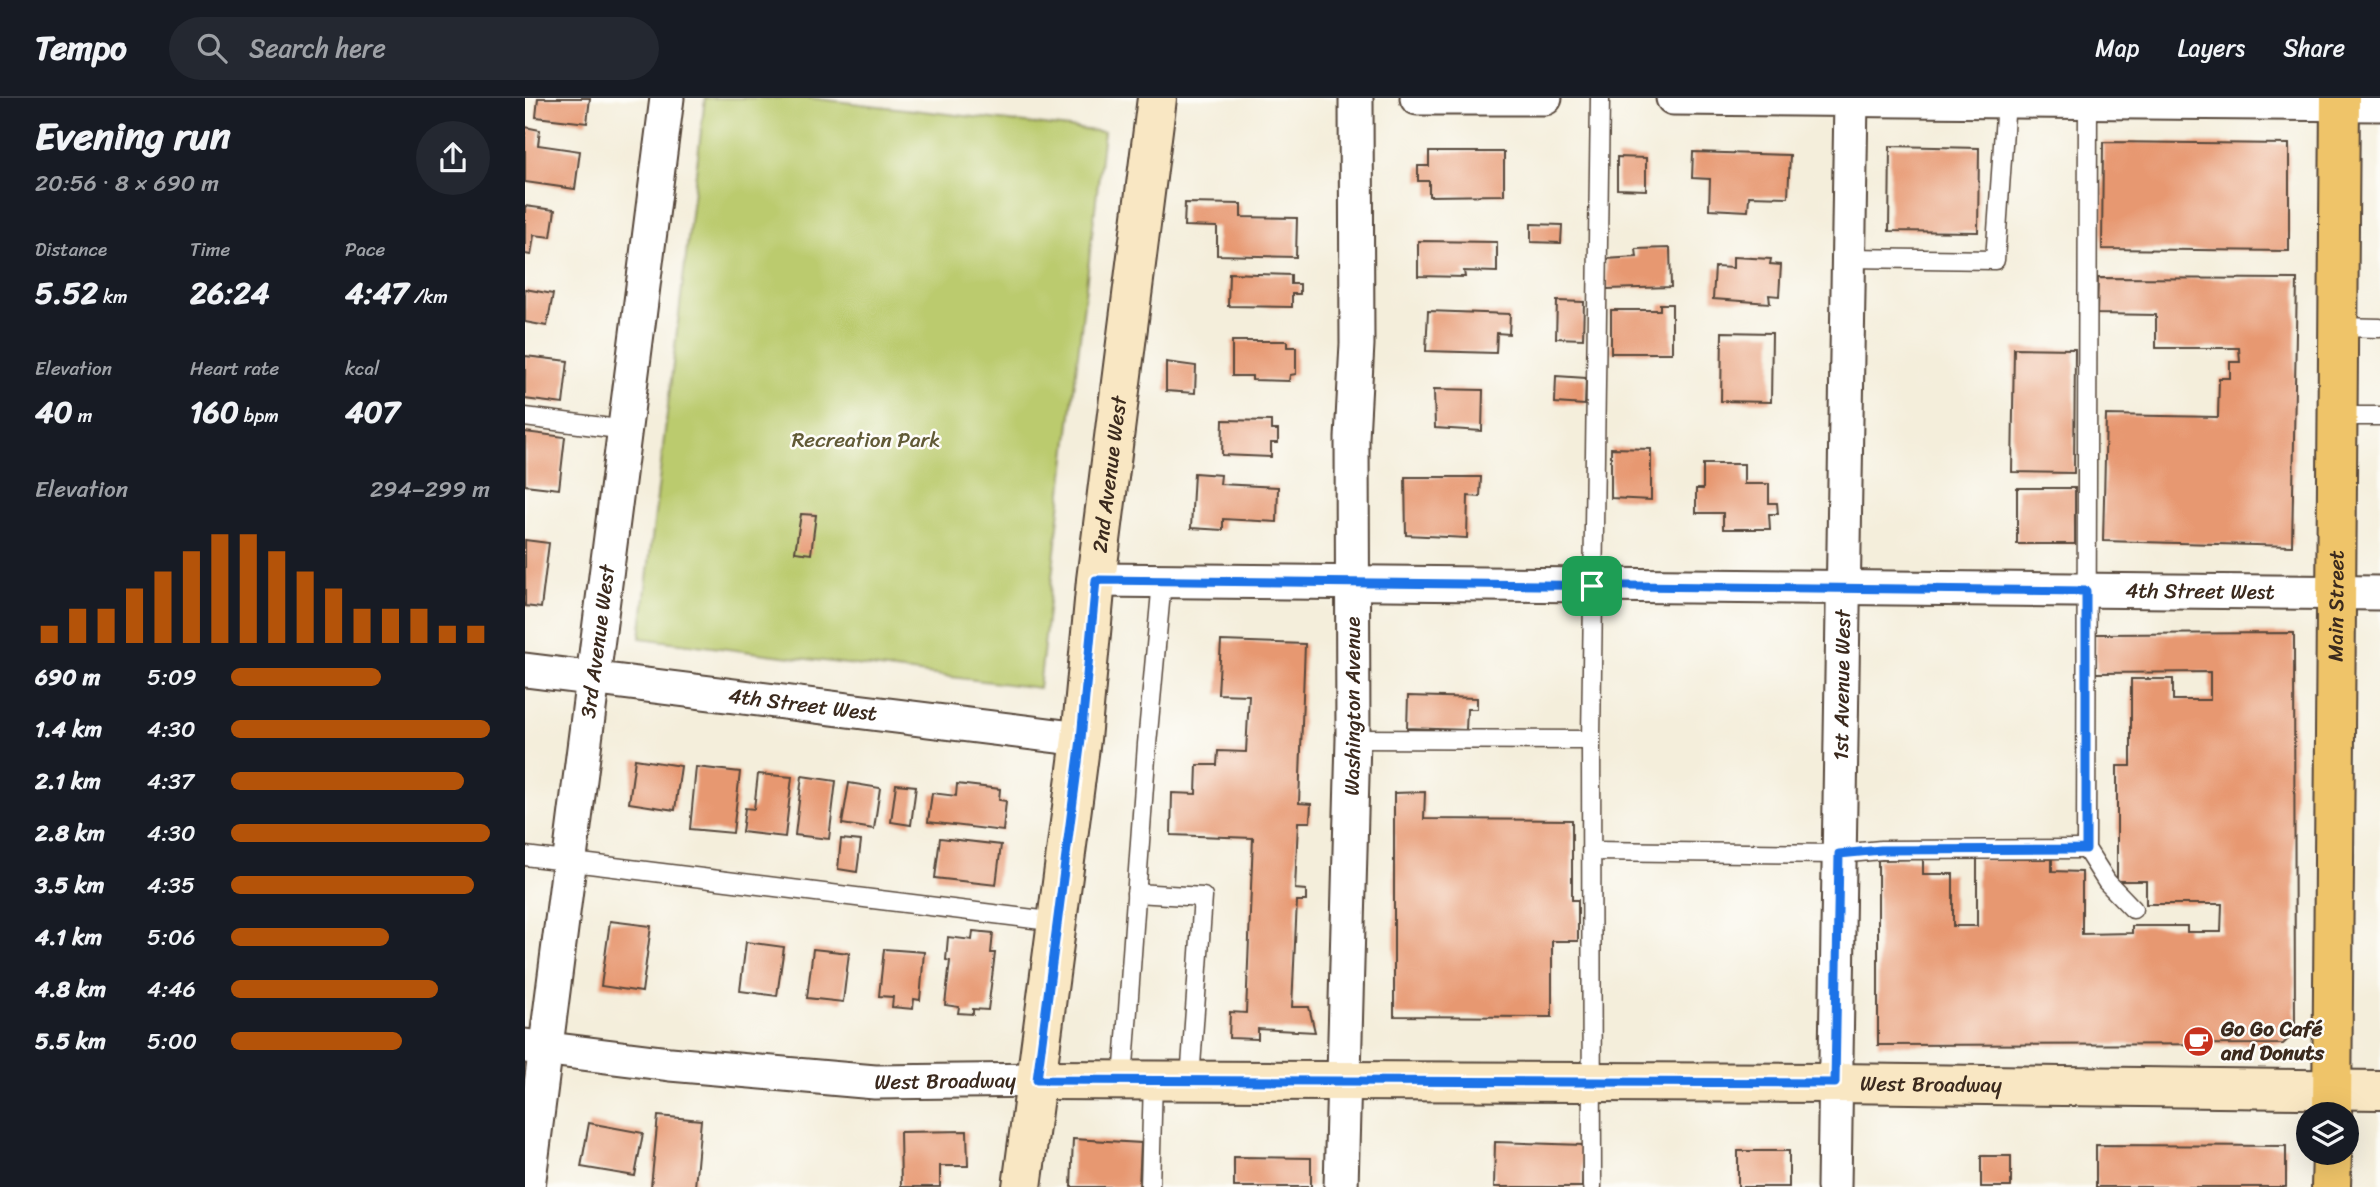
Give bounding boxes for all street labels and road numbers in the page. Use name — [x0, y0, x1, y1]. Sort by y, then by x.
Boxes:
street label: 2nd Avenue West — [1081, 392, 1138, 555]
street label: Main Street — [2317, 550, 2355, 662]
street label: 3rd Avenue West — [569, 561, 626, 720]
street label: 4th Street West — [2125, 571, 2275, 611]
street label: 1st Avenue West — [1822, 608, 1862, 761]
street label: Washington Avenue — [1332, 617, 1372, 796]
street label: 4th Street West — [726, 676, 879, 733]
street label: West Broadway — [874, 1061, 1016, 1101]
street label: West Broadway — [1860, 1064, 2002, 1104]

